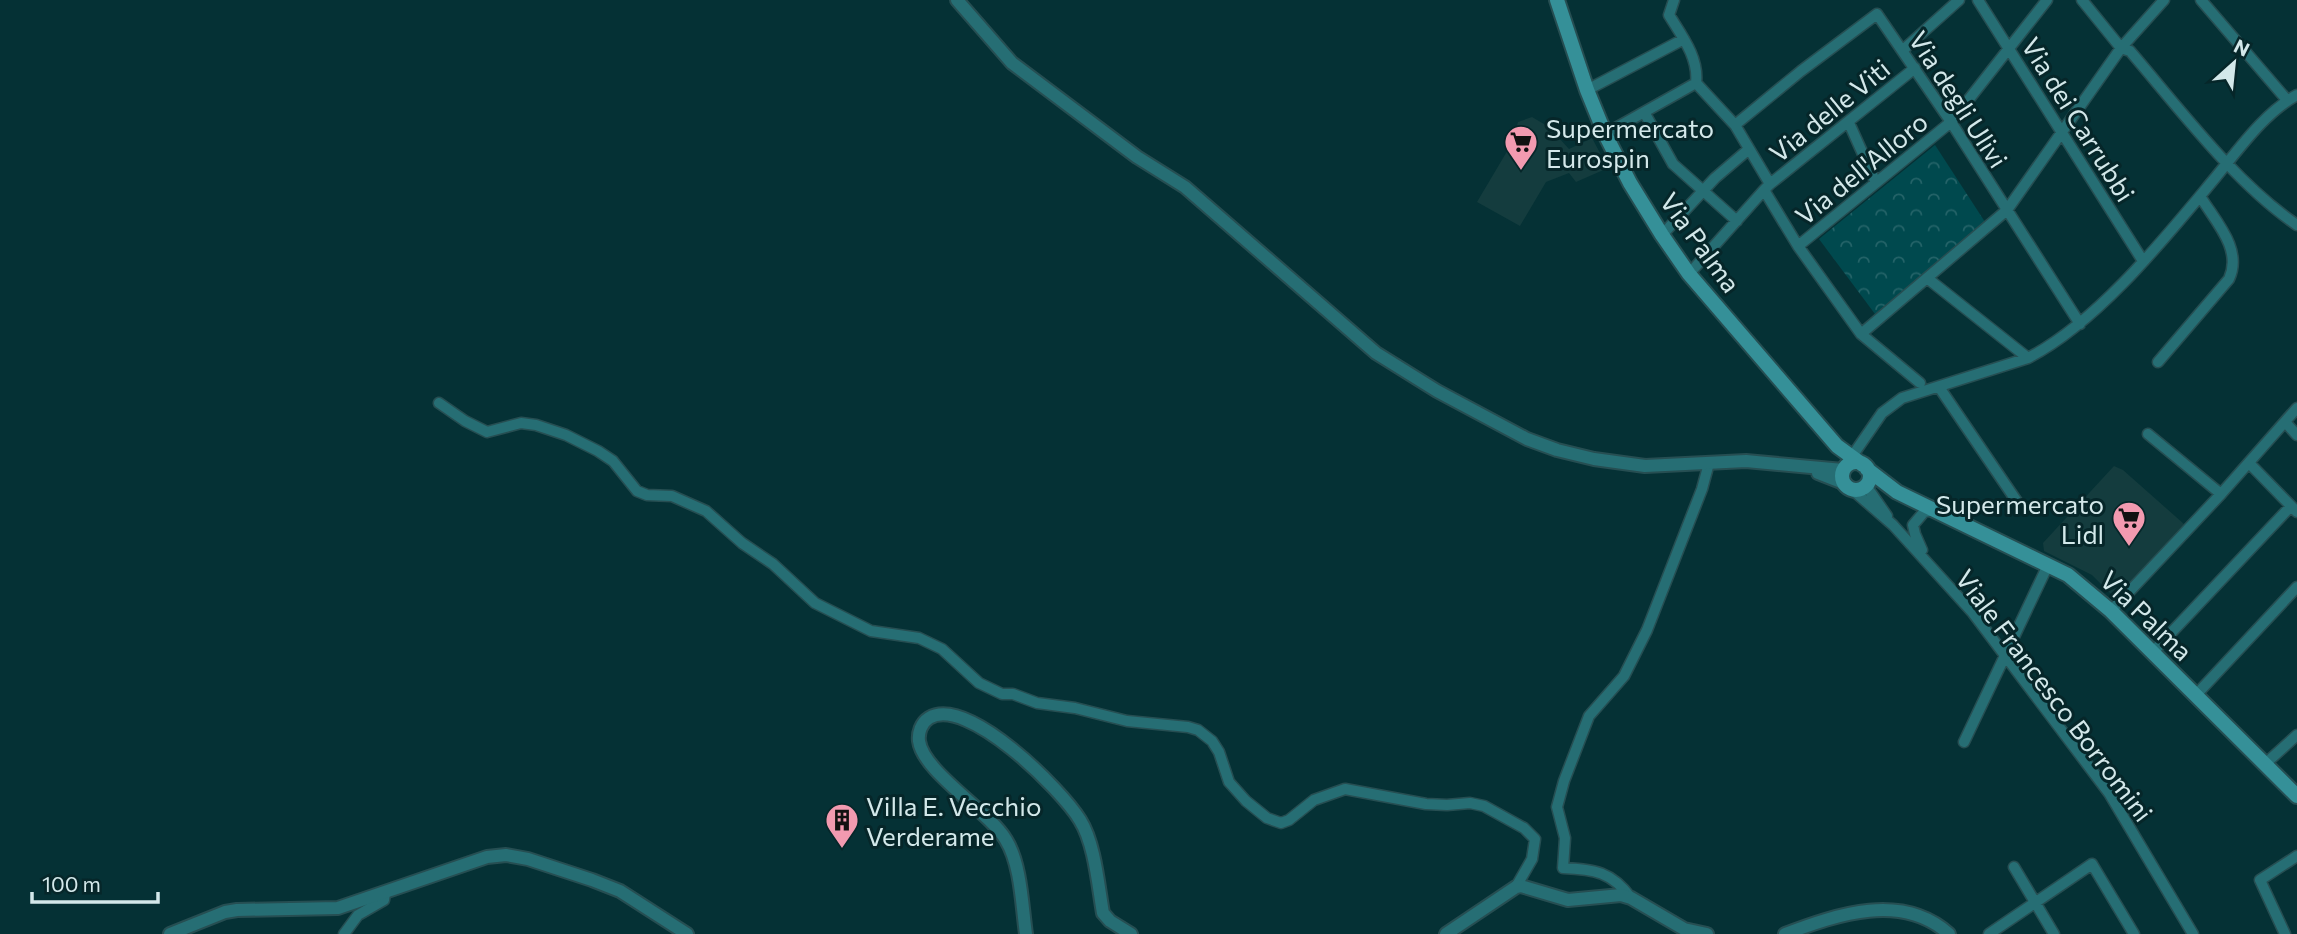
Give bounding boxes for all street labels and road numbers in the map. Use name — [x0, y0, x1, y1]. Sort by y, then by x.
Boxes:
street label: Via degli Ulivi — [1903, 25, 2015, 173]
street label: Via dei Carrubbi — [2016, 31, 2142, 207]
street label: Via delle Viti — [1763, 52, 1895, 168]
street label: Via dell'Alloro — [1789, 105, 1933, 231]
street label: Via Palma — [1654, 186, 1748, 298]
street label: Viale Francesco Borromini — [1950, 563, 2160, 827]
street label: Via Palma — [2095, 564, 2199, 666]

